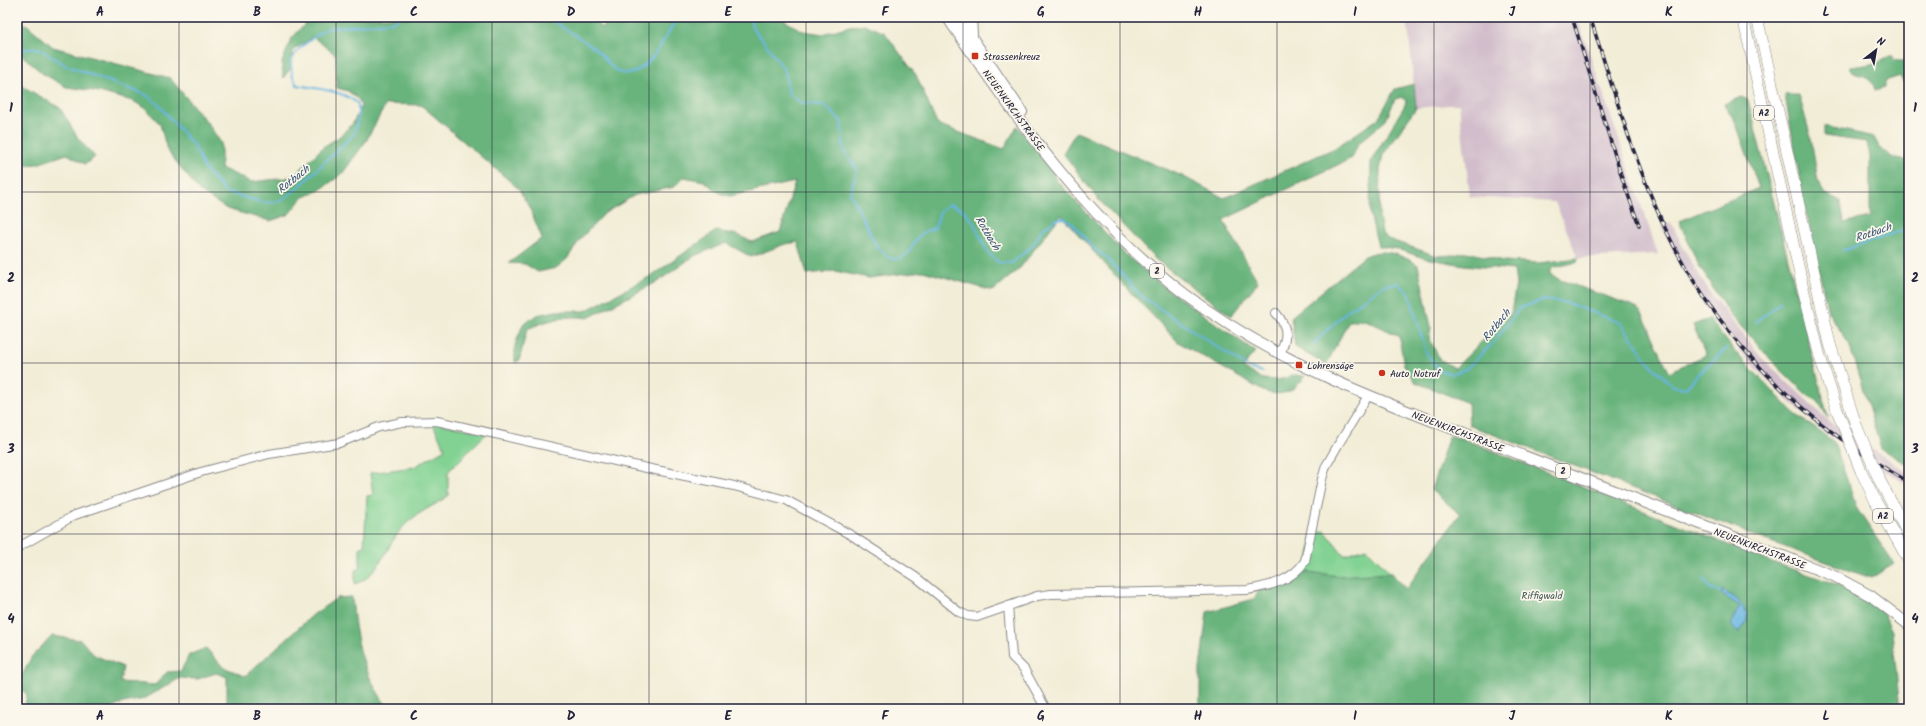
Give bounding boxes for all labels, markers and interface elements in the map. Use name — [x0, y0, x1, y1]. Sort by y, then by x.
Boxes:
text: A — [96, 2, 104, 23]
text: B — [253, 2, 261, 23]
text: C — [410, 2, 418, 23]
text: D — [567, 2, 576, 23]
text: E — [724, 2, 732, 23]
text: F — [881, 2, 889, 23]
text: G — [1037, 2, 1045, 23]
text: H — [1194, 2, 1203, 23]
text: I — [1353, 2, 1357, 23]
text: J — [1509, 2, 1516, 23]
text: K — [1665, 2, 1673, 23]
text: L — [1822, 2, 1830, 23]
north arrow — [1856, 30, 1896, 70]
text: N — [1873, 33, 1888, 52]
place label: Strassenkreuz — [983, 49, 1041, 65]
marker: Strassenkreuz — [970, 51, 980, 61]
street label: NEUENKIRCHSTRASSE — [978, 66, 1049, 156]
text: 1 — [9, 98, 13, 119]
text: 1 — [1913, 98, 1917, 119]
road number: A2 — [1754, 106, 1774, 120]
water label: Rotbach — [273, 160, 315, 199]
water label: Rotbach — [970, 213, 1005, 255]
water label: Rotbach — [1853, 218, 1895, 248]
road number: 2 — [1150, 264, 1164, 278]
text: 2 — [7, 268, 15, 289]
text: 2 — [1911, 268, 1919, 289]
water label: Rotbach — [1478, 305, 1516, 346]
place label: Lohrensäge — [1307, 358, 1354, 374]
marker: Lohrensäge — [1294, 360, 1304, 370]
place label: Auto Notruf — [1390, 366, 1442, 382]
marker: Auto Notruf — [1377, 368, 1387, 378]
street label: NEUENKIRCHSTRASSE — [1409, 407, 1507, 457]
text: 3 — [6, 439, 15, 460]
text: 3 — [1910, 439, 1919, 460]
road number: 2 — [1556, 464, 1570, 478]
road number: A2 — [1873, 509, 1893, 523]
street label: NEUENKIRCHSTRASSE — [1711, 524, 1809, 574]
park label: Riffigwald — [1522, 588, 1563, 604]
text: 4 — [7, 609, 15, 630]
text: 4 — [1911, 609, 1919, 630]
text: A — [96, 706, 104, 726]
text: B — [253, 706, 261, 726]
text: C — [410, 706, 418, 726]
text: D — [567, 706, 576, 726]
text: E — [724, 706, 732, 726]
text: F — [881, 706, 889, 726]
text: G — [1037, 706, 1045, 726]
text: H — [1194, 706, 1203, 726]
text: I — [1353, 706, 1357, 726]
text: J — [1509, 706, 1516, 726]
text: K — [1665, 706, 1673, 726]
text: L — [1822, 706, 1830, 726]

